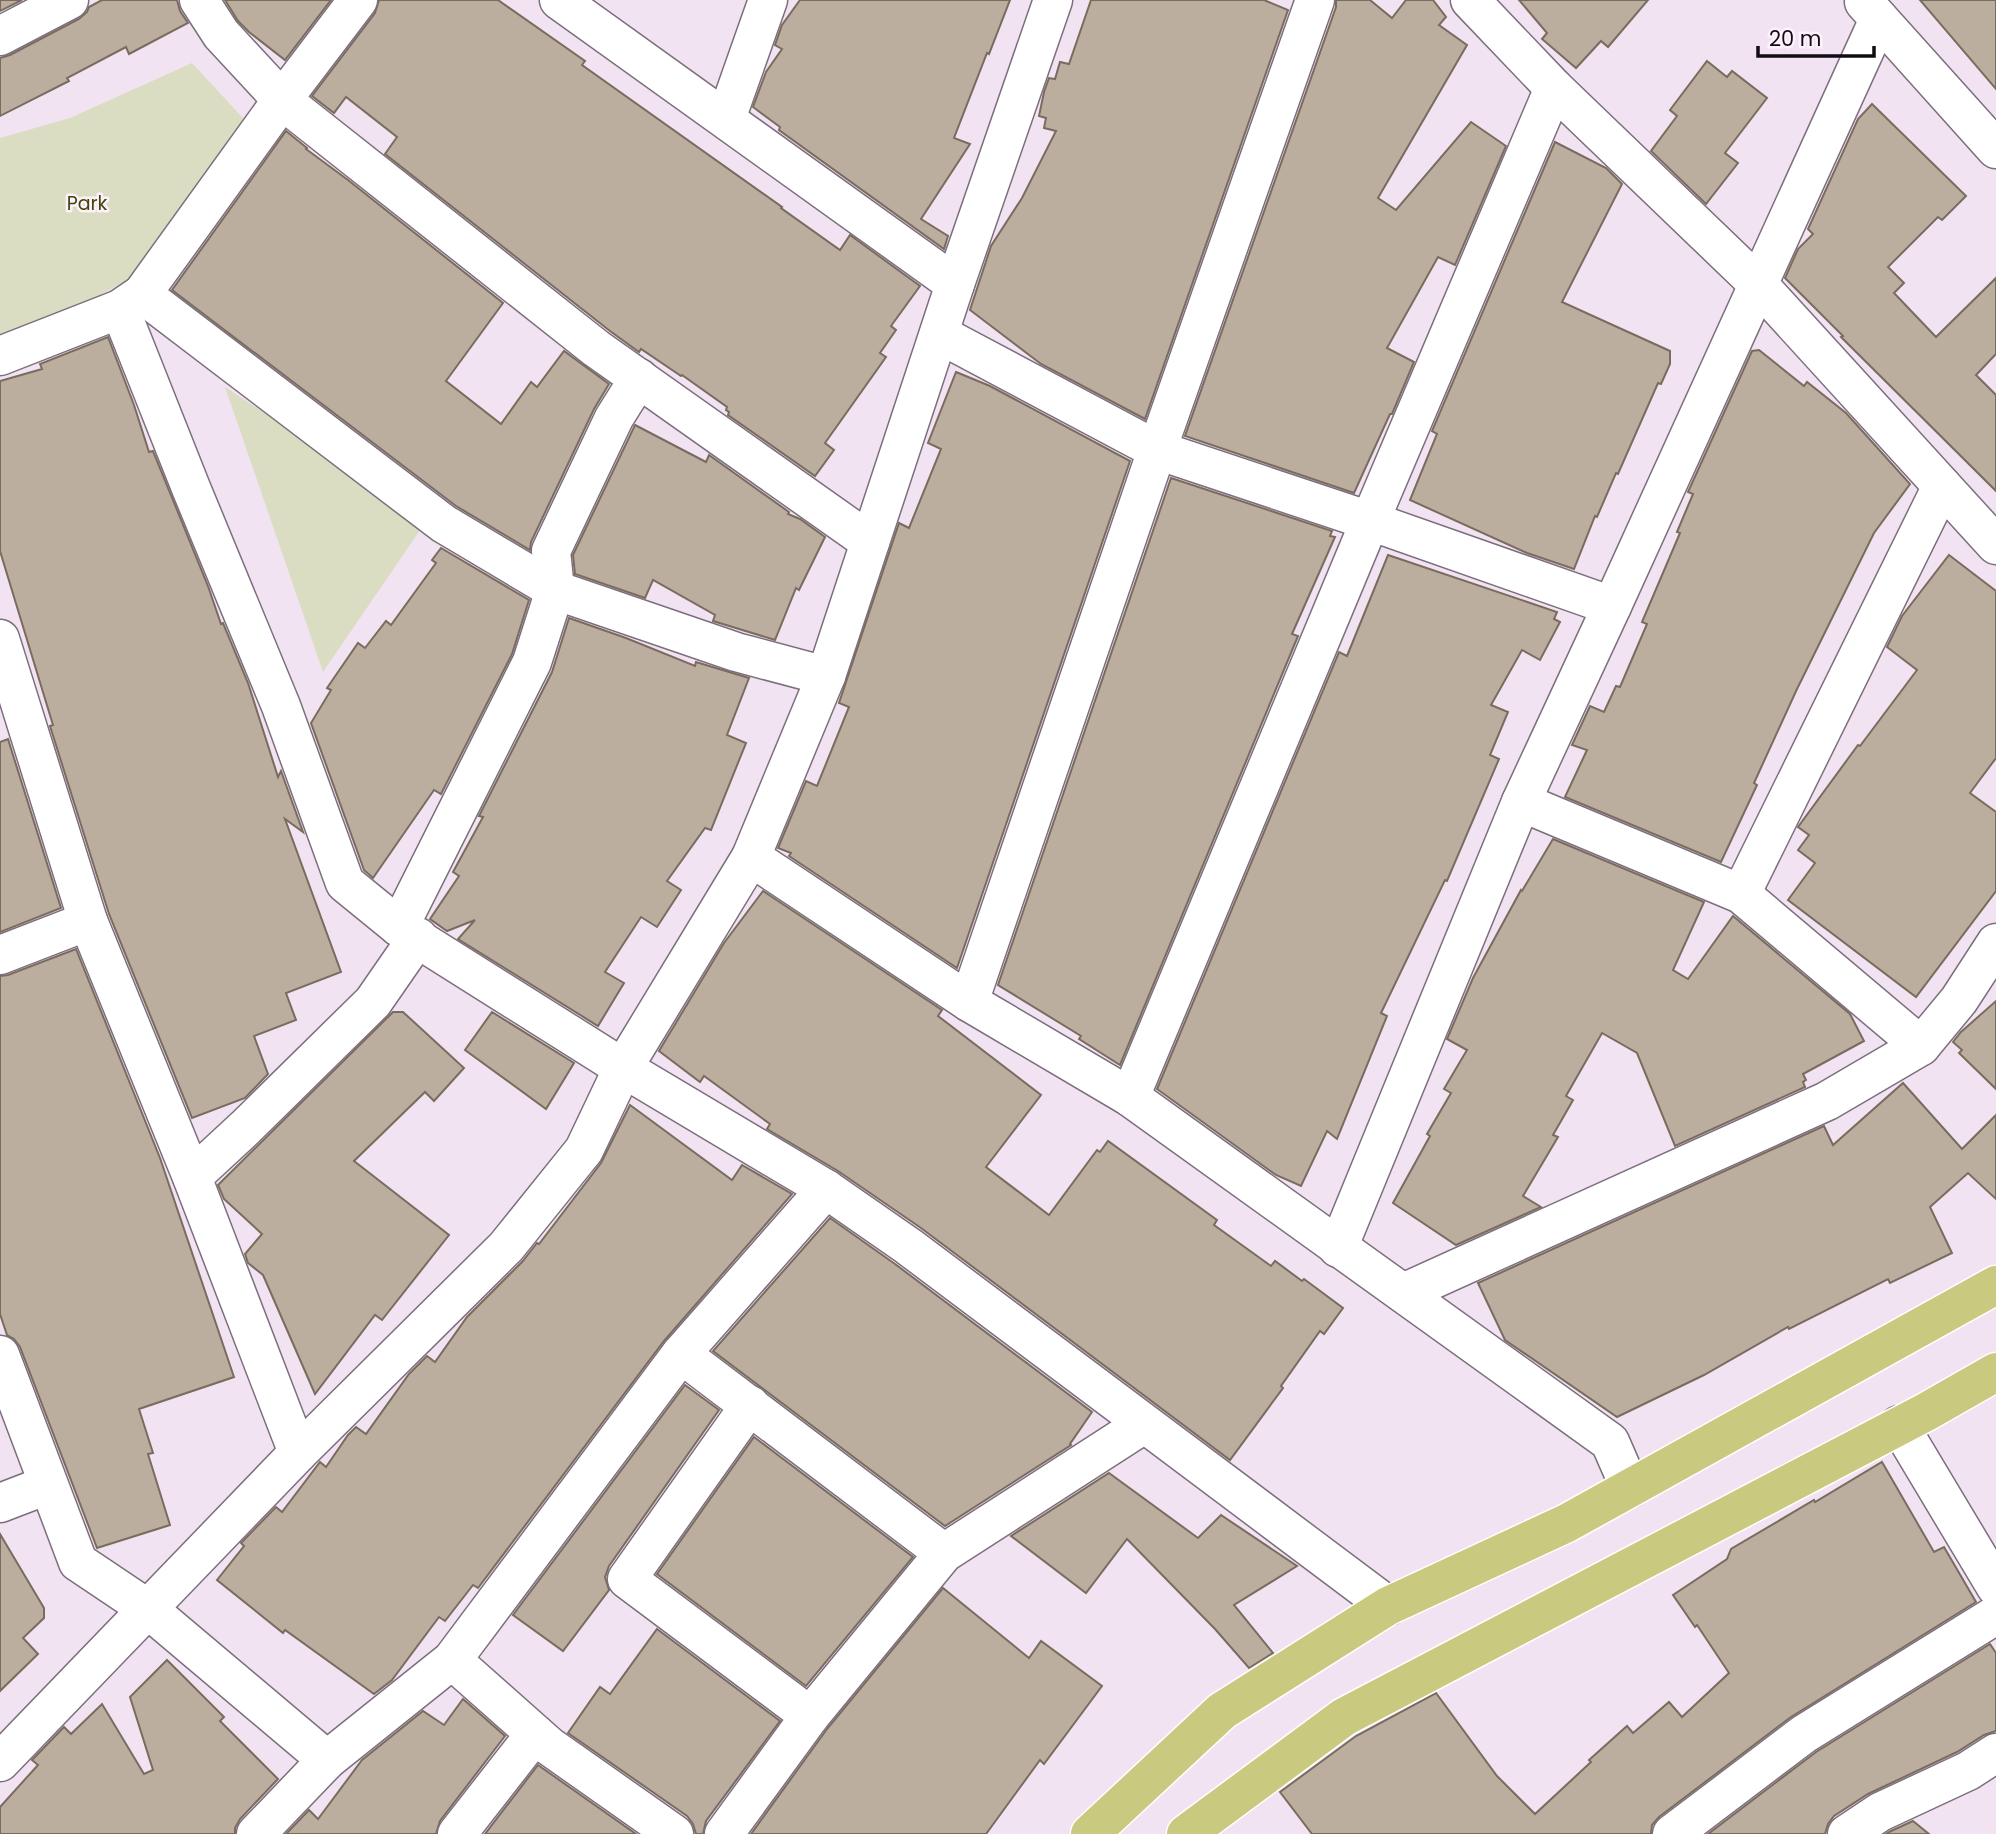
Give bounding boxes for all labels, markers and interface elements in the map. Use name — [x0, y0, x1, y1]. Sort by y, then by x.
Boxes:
scale bar — [1758, 14, 1874, 58]
text: 20 m — [1769, 24, 1822, 53]
park label: Park — [67, 190, 108, 217]

